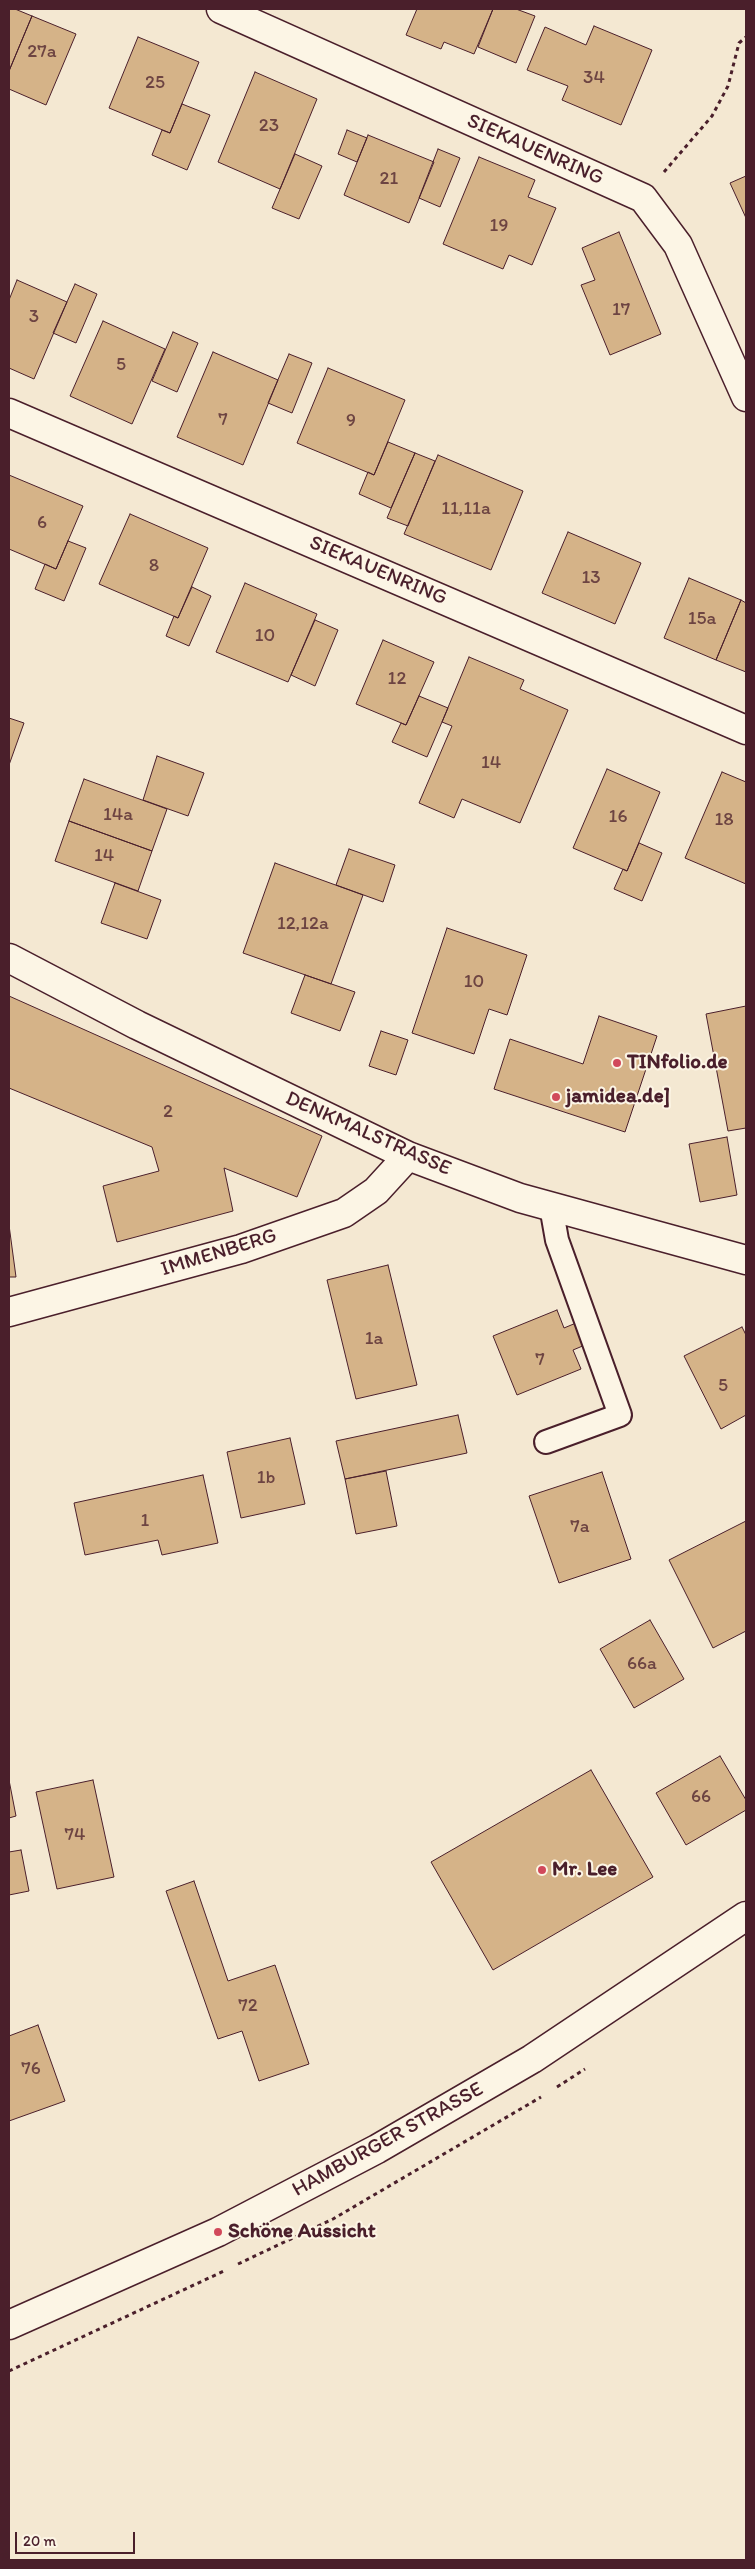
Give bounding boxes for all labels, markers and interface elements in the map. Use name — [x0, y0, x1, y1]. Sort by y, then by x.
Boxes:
house number: 27a — [27, 41, 57, 63]
house number: 34 — [583, 67, 605, 89]
house number: 25 — [145, 72, 165, 94]
street label: SIEKAUENRING — [463, 109, 607, 191]
house number: 23 — [259, 115, 279, 137]
house number: 21 — [380, 168, 398, 190]
house number: 19 — [490, 215, 508, 237]
house number: 17 — [612, 299, 630, 321]
house number: 3 — [29, 306, 39, 328]
house number: 5 — [116, 354, 126, 376]
house number: 7 — [218, 409, 228, 431]
house number: 9 — [346, 410, 356, 432]
house number: 11,11a — [441, 498, 491, 520]
house number: 6 — [37, 512, 47, 534]
street label: SIEKAUENRING — [305, 531, 451, 611]
house number: 8 — [149, 555, 159, 577]
house number: 13 — [581, 567, 601, 589]
house number: 15a — [688, 608, 716, 630]
house number: 10 — [255, 625, 275, 647]
house number: 12 — [388, 668, 406, 690]
house number: 14 — [481, 752, 501, 774]
house number: 14a — [103, 804, 133, 826]
house number: 16 — [609, 806, 627, 828]
house number: 18 — [714, 809, 734, 831]
house number: 14 — [94, 845, 114, 867]
house number: 12,12a — [277, 913, 329, 935]
house number: 10 — [464, 971, 484, 993]
place label: TINfolio.de — [627, 1050, 728, 1076]
marker: TINfolio.de — [611, 1057, 623, 1069]
place label: jamidea.de] — [566, 1084, 670, 1110]
street label: DENKMALSTRASSE — [281, 1086, 455, 1182]
marker: jamidea.de] — [550, 1091, 562, 1103]
house number: 2 — [163, 1101, 173, 1123]
street label: IMMENBERG — [158, 1223, 280, 1283]
house number: 1a — [365, 1328, 383, 1350]
house number: 7 — [535, 1349, 545, 1371]
house number: 5 — [718, 1375, 728, 1397]
house number: 1b — [257, 1467, 275, 1489]
house number: 1 — [141, 1510, 149, 1532]
house number: 7a — [570, 1516, 590, 1538]
house number: 66a — [627, 1653, 657, 1675]
house number: 66 — [691, 1786, 711, 1808]
house number: 74 — [65, 1824, 85, 1846]
place label: Mr. Lee — [552, 1857, 617, 1883]
marker: Mr. Lee — [536, 1864, 548, 1876]
house number: 72 — [238, 1995, 258, 2017]
house number: 76 — [21, 2058, 41, 2080]
street label: HAMBURGER STRASSE — [288, 2077, 488, 2203]
place label: Schöne Aussicht — [228, 2219, 376, 2245]
marker: Schöne Aussicht — [212, 2226, 224, 2238]
scale bar — [18, 2522, 138, 2554]
text: 20 m — [23, 2532, 56, 2550]

